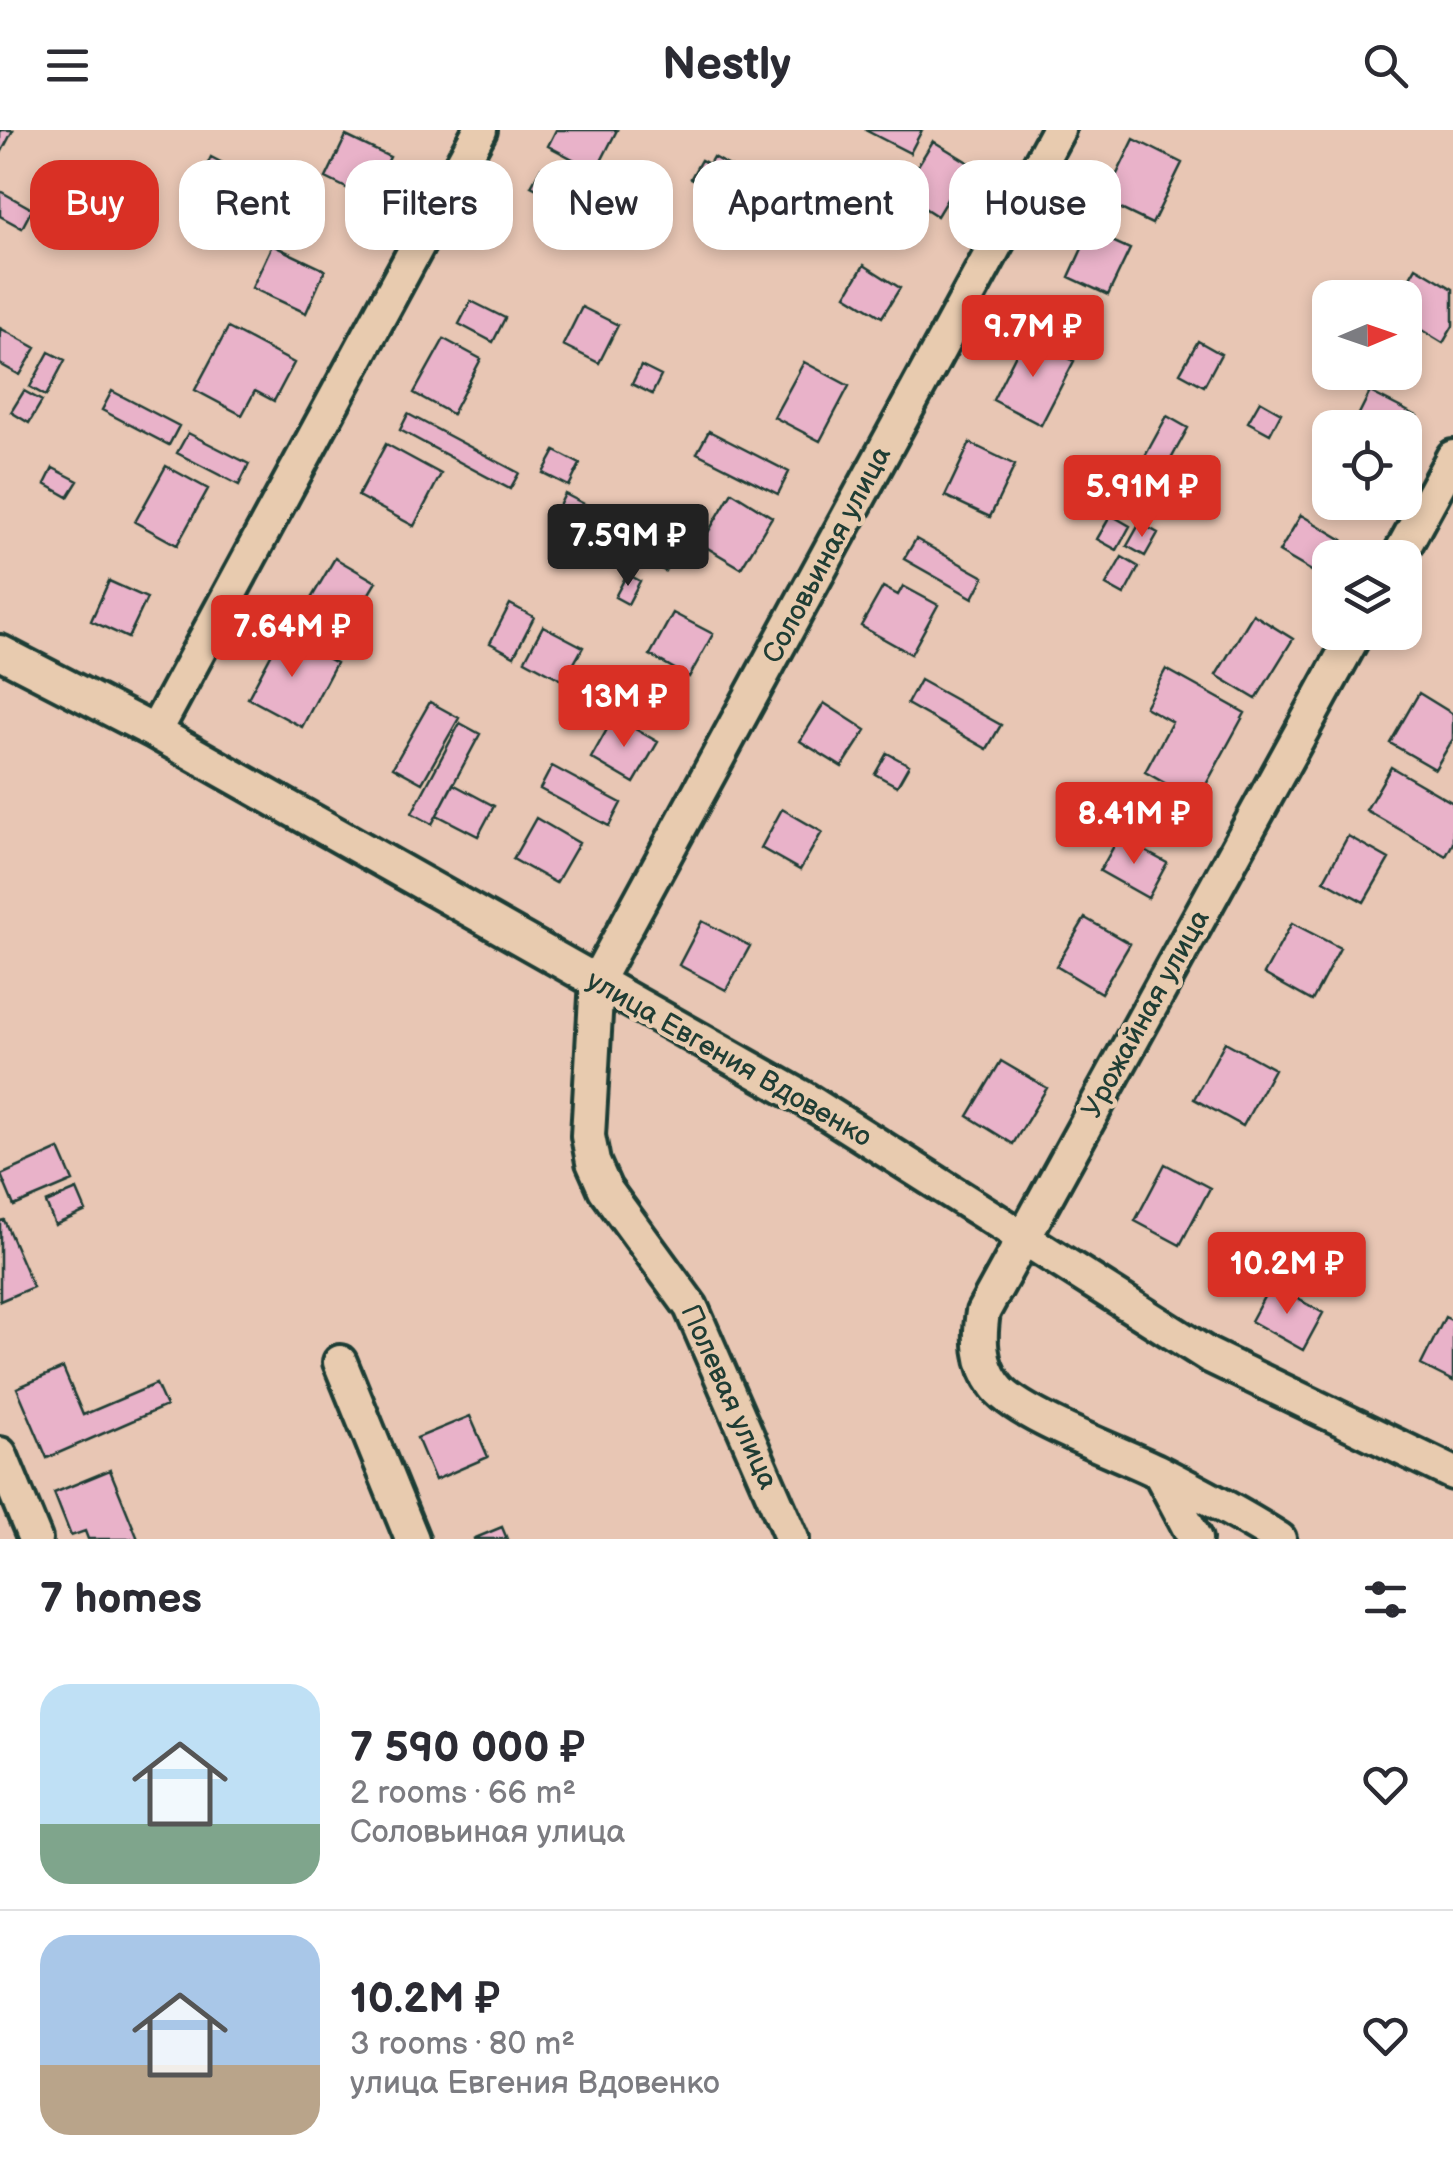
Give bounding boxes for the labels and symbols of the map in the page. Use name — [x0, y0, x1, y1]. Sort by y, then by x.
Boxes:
north arrow — [1312, 280, 1422, 390]
pin: 9.7M ₽ — [952, 295, 1114, 380]
street label: Соловьиная улица — [756, 441, 898, 669]
pin: 5.91M ₽ — [1050, 455, 1234, 540]
pin: 7.59M ₽ — [536, 504, 720, 589]
pin: 7.64M ₽ — [200, 595, 384, 680]
pin: 13M ₽ — [554, 665, 694, 750]
pin: 8.41M ₽ — [1042, 782, 1226, 867]
street label: Урожайная улица — [1075, 904, 1217, 1124]
street label: улица Евгения Вдовенко — [581, 964, 877, 1154]
pin: 10.2M ₽ — [1195, 1232, 1379, 1317]
street label: Полевая улица — [674, 1300, 785, 1495]

